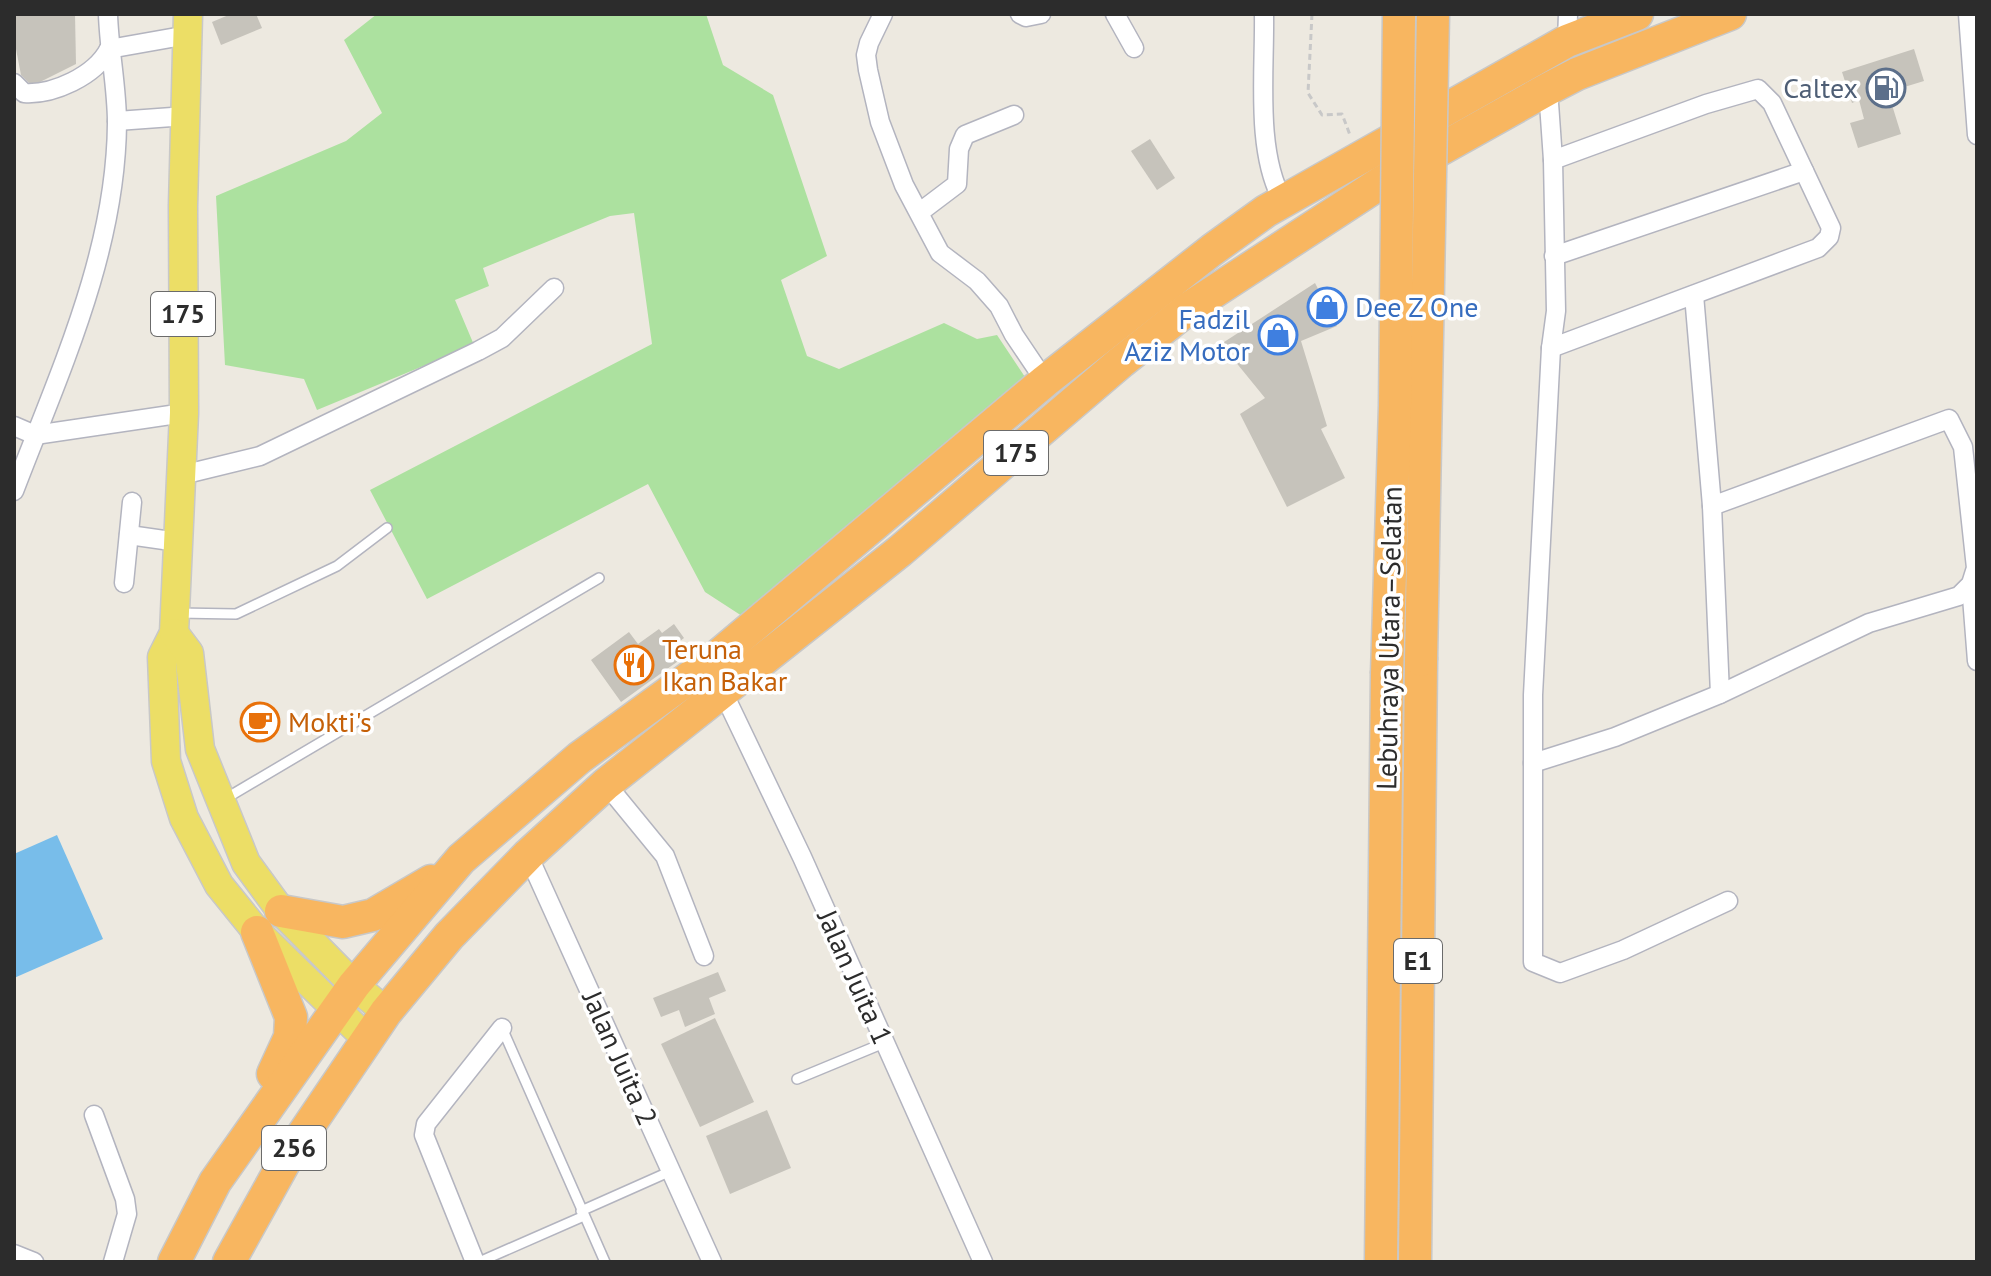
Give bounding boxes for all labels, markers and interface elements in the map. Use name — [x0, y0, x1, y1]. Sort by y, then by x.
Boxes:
fuel station icon: Caltex — [1865, 67, 1907, 109]
place label: Caltex — [1783, 69, 1858, 106]
shop icon: Dee Z One — [1306, 286, 1348, 328]
place label: Dee Z One — [1355, 288, 1479, 325]
road number: 175 — [151, 292, 215, 336]
place label: Fadzil Aziz Motor — [1124, 300, 1250, 369]
shop icon: Fadzil Aziz Motor — [1257, 314, 1299, 356]
road number: 175 — [984, 431, 1048, 475]
street label: Lebuhraya Utara–Selatan — [1367, 486, 1410, 790]
place label: Teruna Ikan Bakar — [662, 630, 788, 699]
restaurant icon: Teruna Ikan Bakar — [613, 644, 655, 686]
cafe icon: Mokti's — [239, 701, 281, 743]
place label: Mokti's — [288, 703, 372, 740]
street label: Jalan Juita 1 — [809, 903, 902, 1050]
road number: E1 — [1394, 939, 1442, 983]
street label: Jalan Juita 2 — [574, 984, 667, 1131]
road number: 256 — [262, 1126, 326, 1170]

